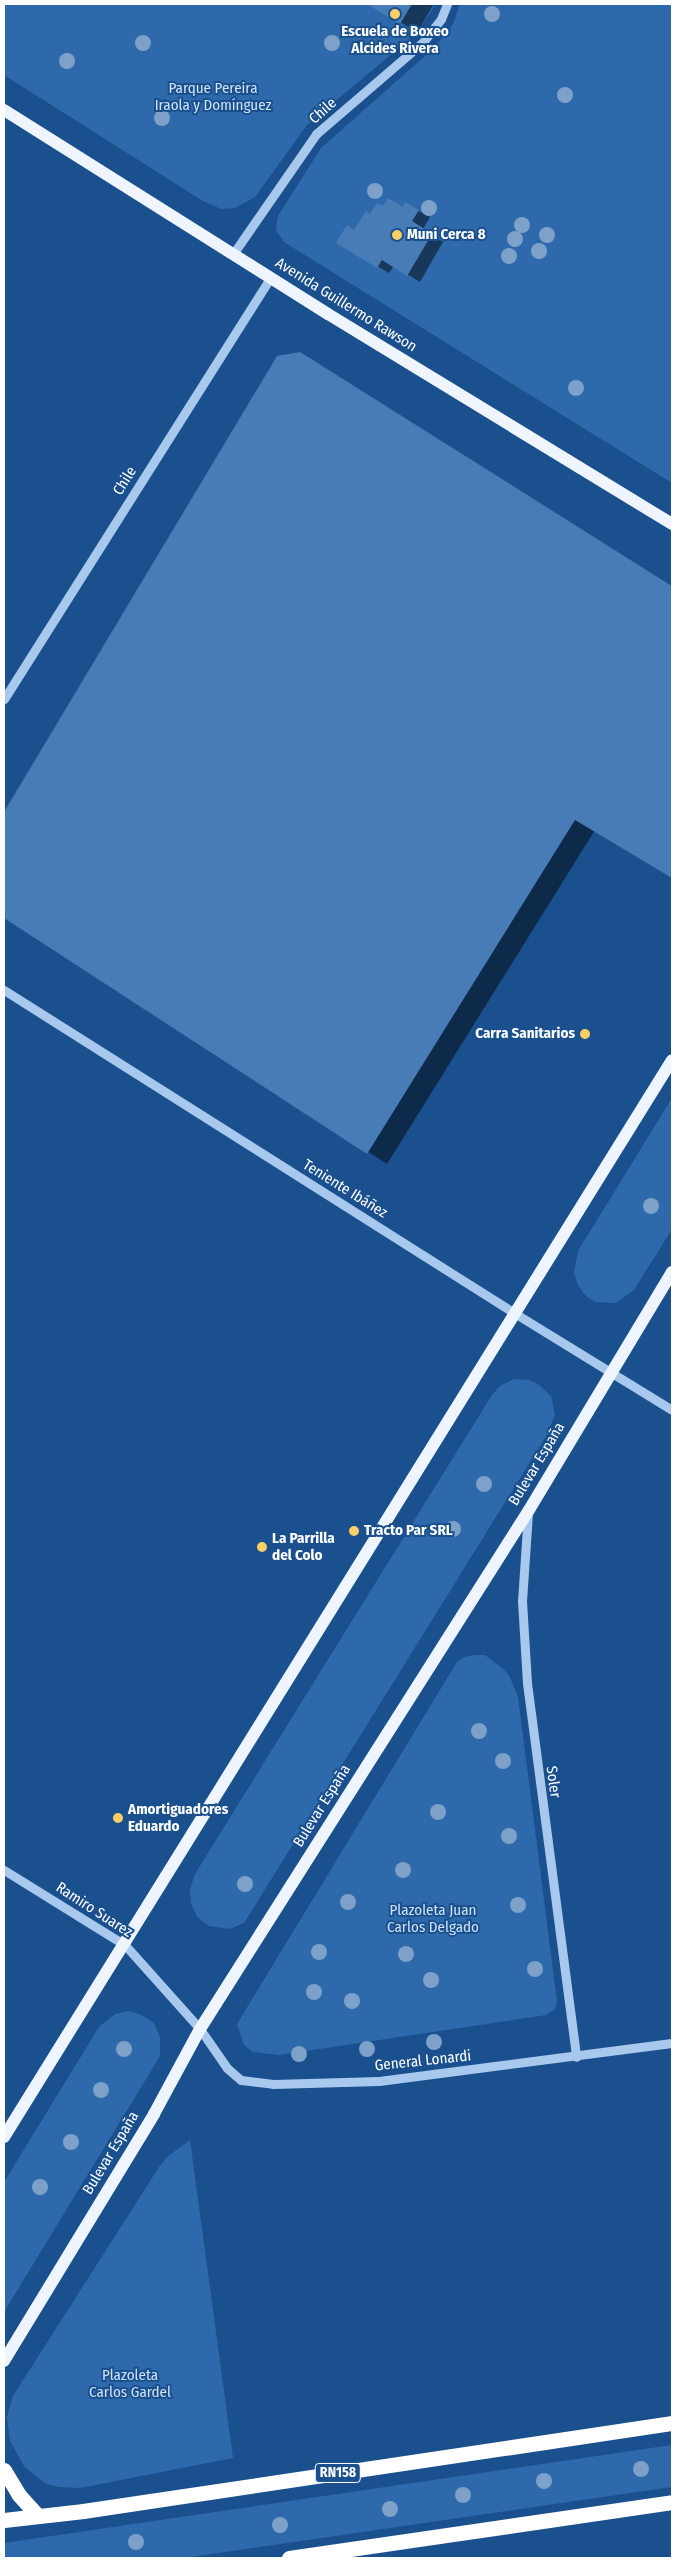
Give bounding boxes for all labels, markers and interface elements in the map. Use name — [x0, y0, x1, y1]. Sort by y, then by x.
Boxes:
marker: Escuela de Boxeo Alcides Rivera — [389, 8, 401, 20]
place label: Escuela de Boxeo Alcides Rivera — [341, 22, 449, 57]
park label: Parque Pereira Iraola y Domínguez — [155, 79, 271, 114]
street label: Chile — [306, 94, 340, 128]
place label: Muni Cerca 8 — [407, 226, 486, 244]
marker: Muni Cerca 8 — [391, 229, 403, 241]
street label: Avenida Guillermo Rawson — [272, 254, 420, 356]
street label: Chile — [109, 463, 141, 499]
place label: Carra Sanitarios — [475, 1025, 575, 1043]
marker: Carra Sanitarios — [579, 1028, 591, 1040]
street label: Teniente Ibáñez — [299, 1156, 391, 1222]
street label: Bulevar España — [505, 1419, 569, 1509]
place label: Tracto Par SRL — [364, 1522, 453, 1540]
marker: Tracto Par SRL — [348, 1525, 360, 1537]
place label: La Parrilla del Colo — [272, 1529, 335, 1564]
marker: La Parrilla del Colo — [256, 1541, 268, 1553]
street label: Bulevar España — [290, 1762, 354, 1850]
street label: Soler — [542, 1765, 564, 1799]
place label: Amortiguadores Eduardo — [128, 1800, 228, 1835]
marker: Amortiguadores Eduardo — [112, 1812, 124, 1824]
street label: Ramiro Suarez — [52, 1879, 136, 1941]
park label: Plazoleta Juan Carlos Delgado — [387, 1901, 479, 1936]
street label: General Lonardi — [374, 2047, 472, 2075]
street label: Bulevar España — [79, 2108, 143, 2198]
park label: Plazoleta Carlos Gardel — [89, 2366, 171, 2401]
road number: RN158 — [314, 2462, 362, 2484]

